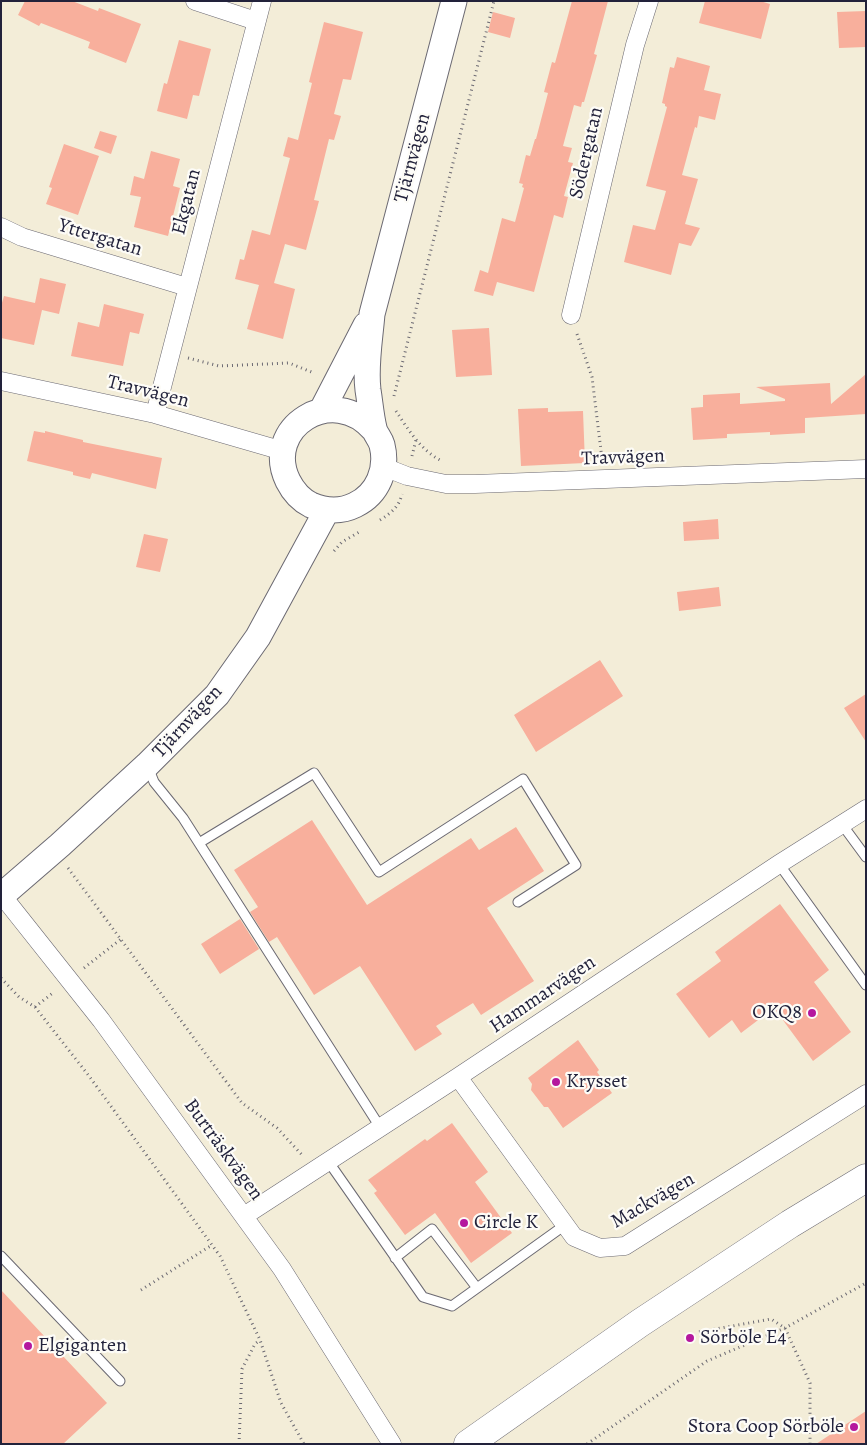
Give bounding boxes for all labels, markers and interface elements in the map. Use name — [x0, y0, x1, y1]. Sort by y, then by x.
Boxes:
street label: Södergatan — [565, 105, 609, 201]
street label: Tjärnvägen — [390, 111, 436, 205]
street label: Ekgatan — [167, 166, 207, 238]
street label: Yttergatan — [55, 214, 145, 262]
street label: Travvägen — [105, 370, 191, 414]
street label: Travvägen — [581, 445, 665, 471]
street label: Tjärnvägen — [148, 680, 228, 764]
street label: Hammarvägen — [486, 951, 600, 1039]
place label: OKQ8 — [752, 1001, 802, 1025]
marker: OKQ8 — [806, 1007, 818, 1019]
place label: Krysset — [566, 1070, 627, 1094]
marker: Krysset — [550, 1076, 562, 1088]
street label: Burträskvägen — [178, 1095, 268, 1205]
street label: Mackvägen — [607, 1168, 699, 1234]
place label: Circle K — [474, 1211, 538, 1235]
marker: Circle K — [458, 1217, 470, 1229]
place label: Sörböle E4 — [700, 1326, 787, 1350]
marker: Sörböle E4 — [684, 1332, 696, 1344]
place label: Elgiganten — [38, 1334, 127, 1358]
marker: Elgiganten — [22, 1340, 34, 1352]
place label: Stora Coop Sörböle — [688, 1415, 844, 1439]
marker: Stora Coop Sörböle — [848, 1421, 860, 1433]

